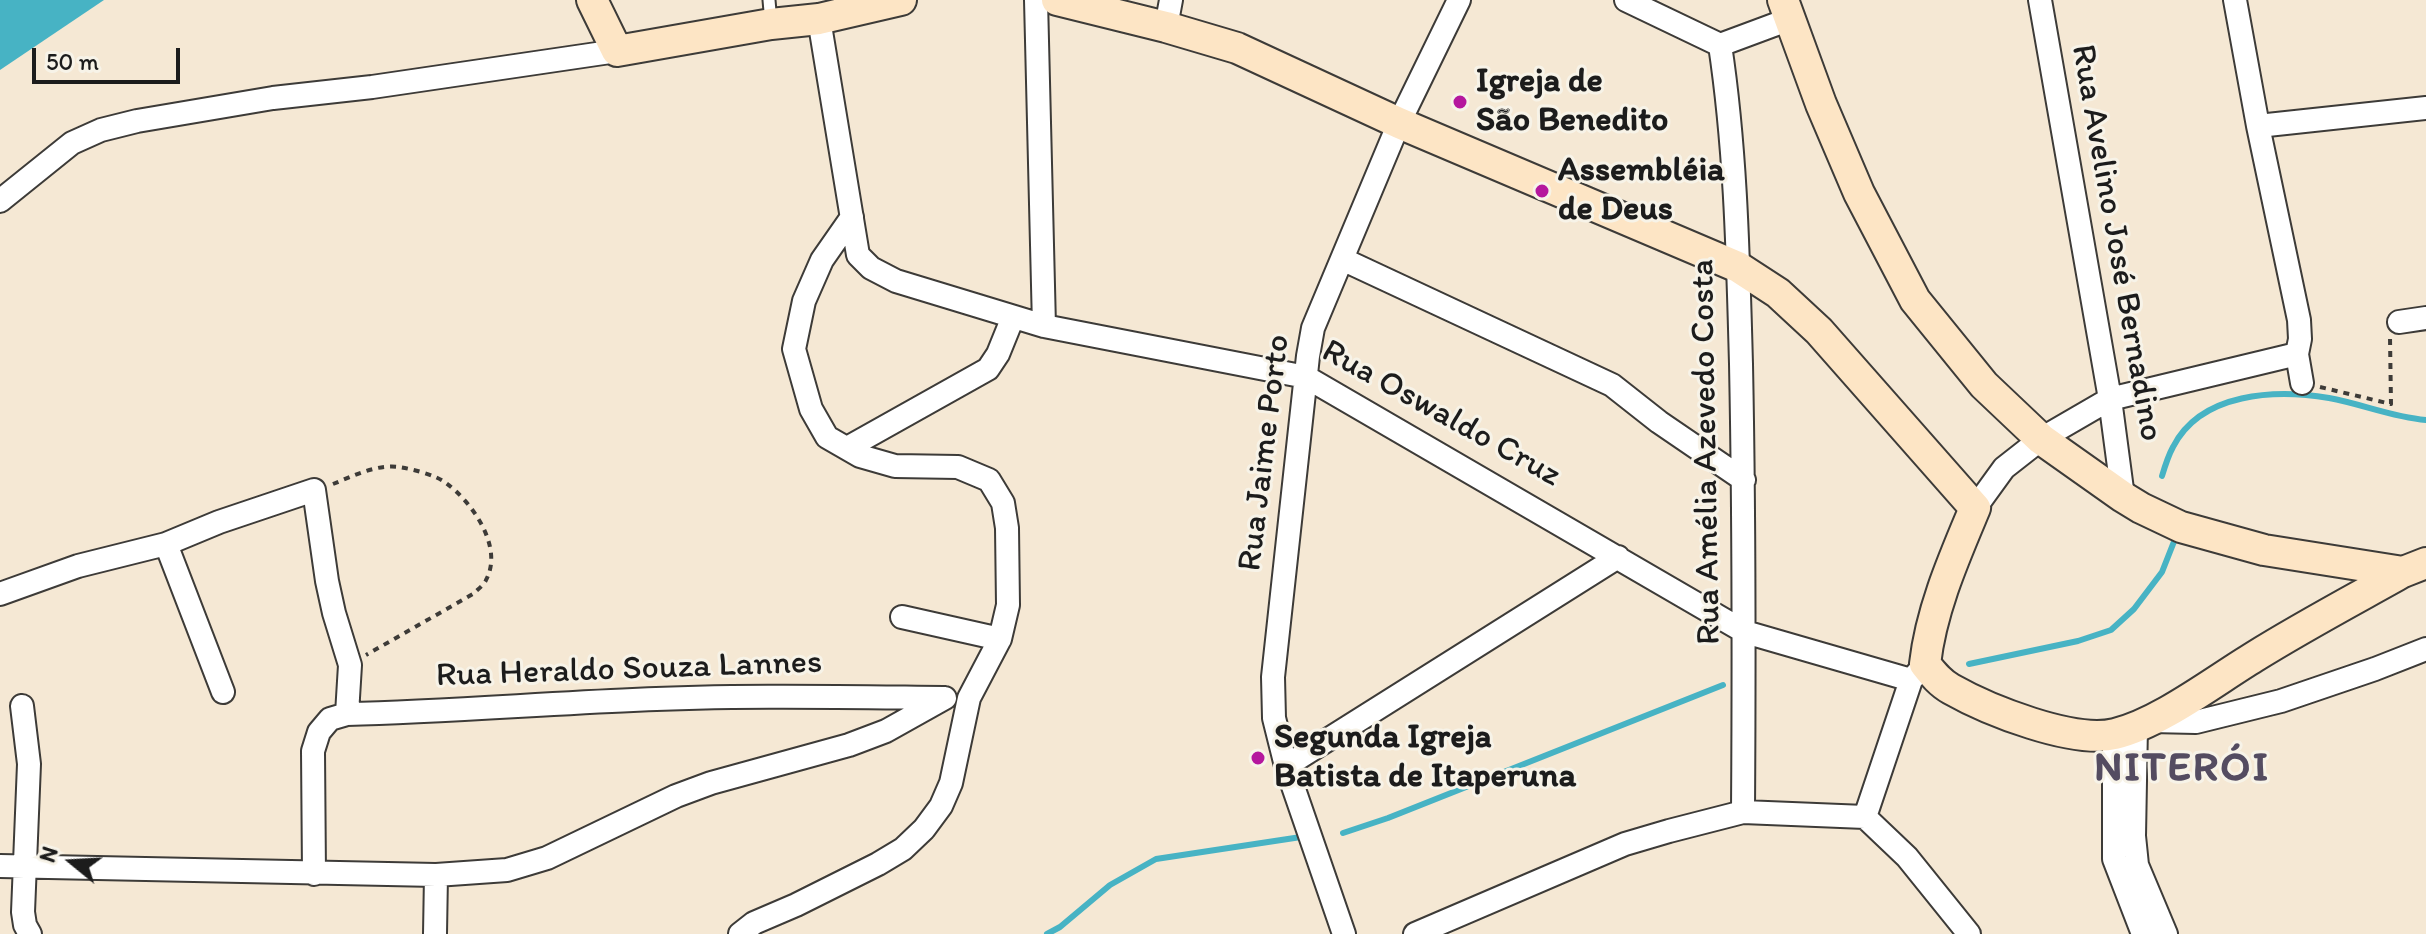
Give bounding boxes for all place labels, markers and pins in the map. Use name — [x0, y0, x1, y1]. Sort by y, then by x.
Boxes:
place label: Igreja de São Benedito — [1476, 62, 1668, 142]
marker: Igreja de São Benedito — [1451, 93, 1469, 111]
place label: Assembléia de Deus — [1558, 151, 1725, 230]
marker: Assembléia de Deus — [1533, 182, 1551, 200]
place label: Segunda Igreja Batista de Itaperuna — [1274, 718, 1576, 798]
marker: Segunda Igreja Batista de Itaperuna — [1249, 749, 1267, 767]

